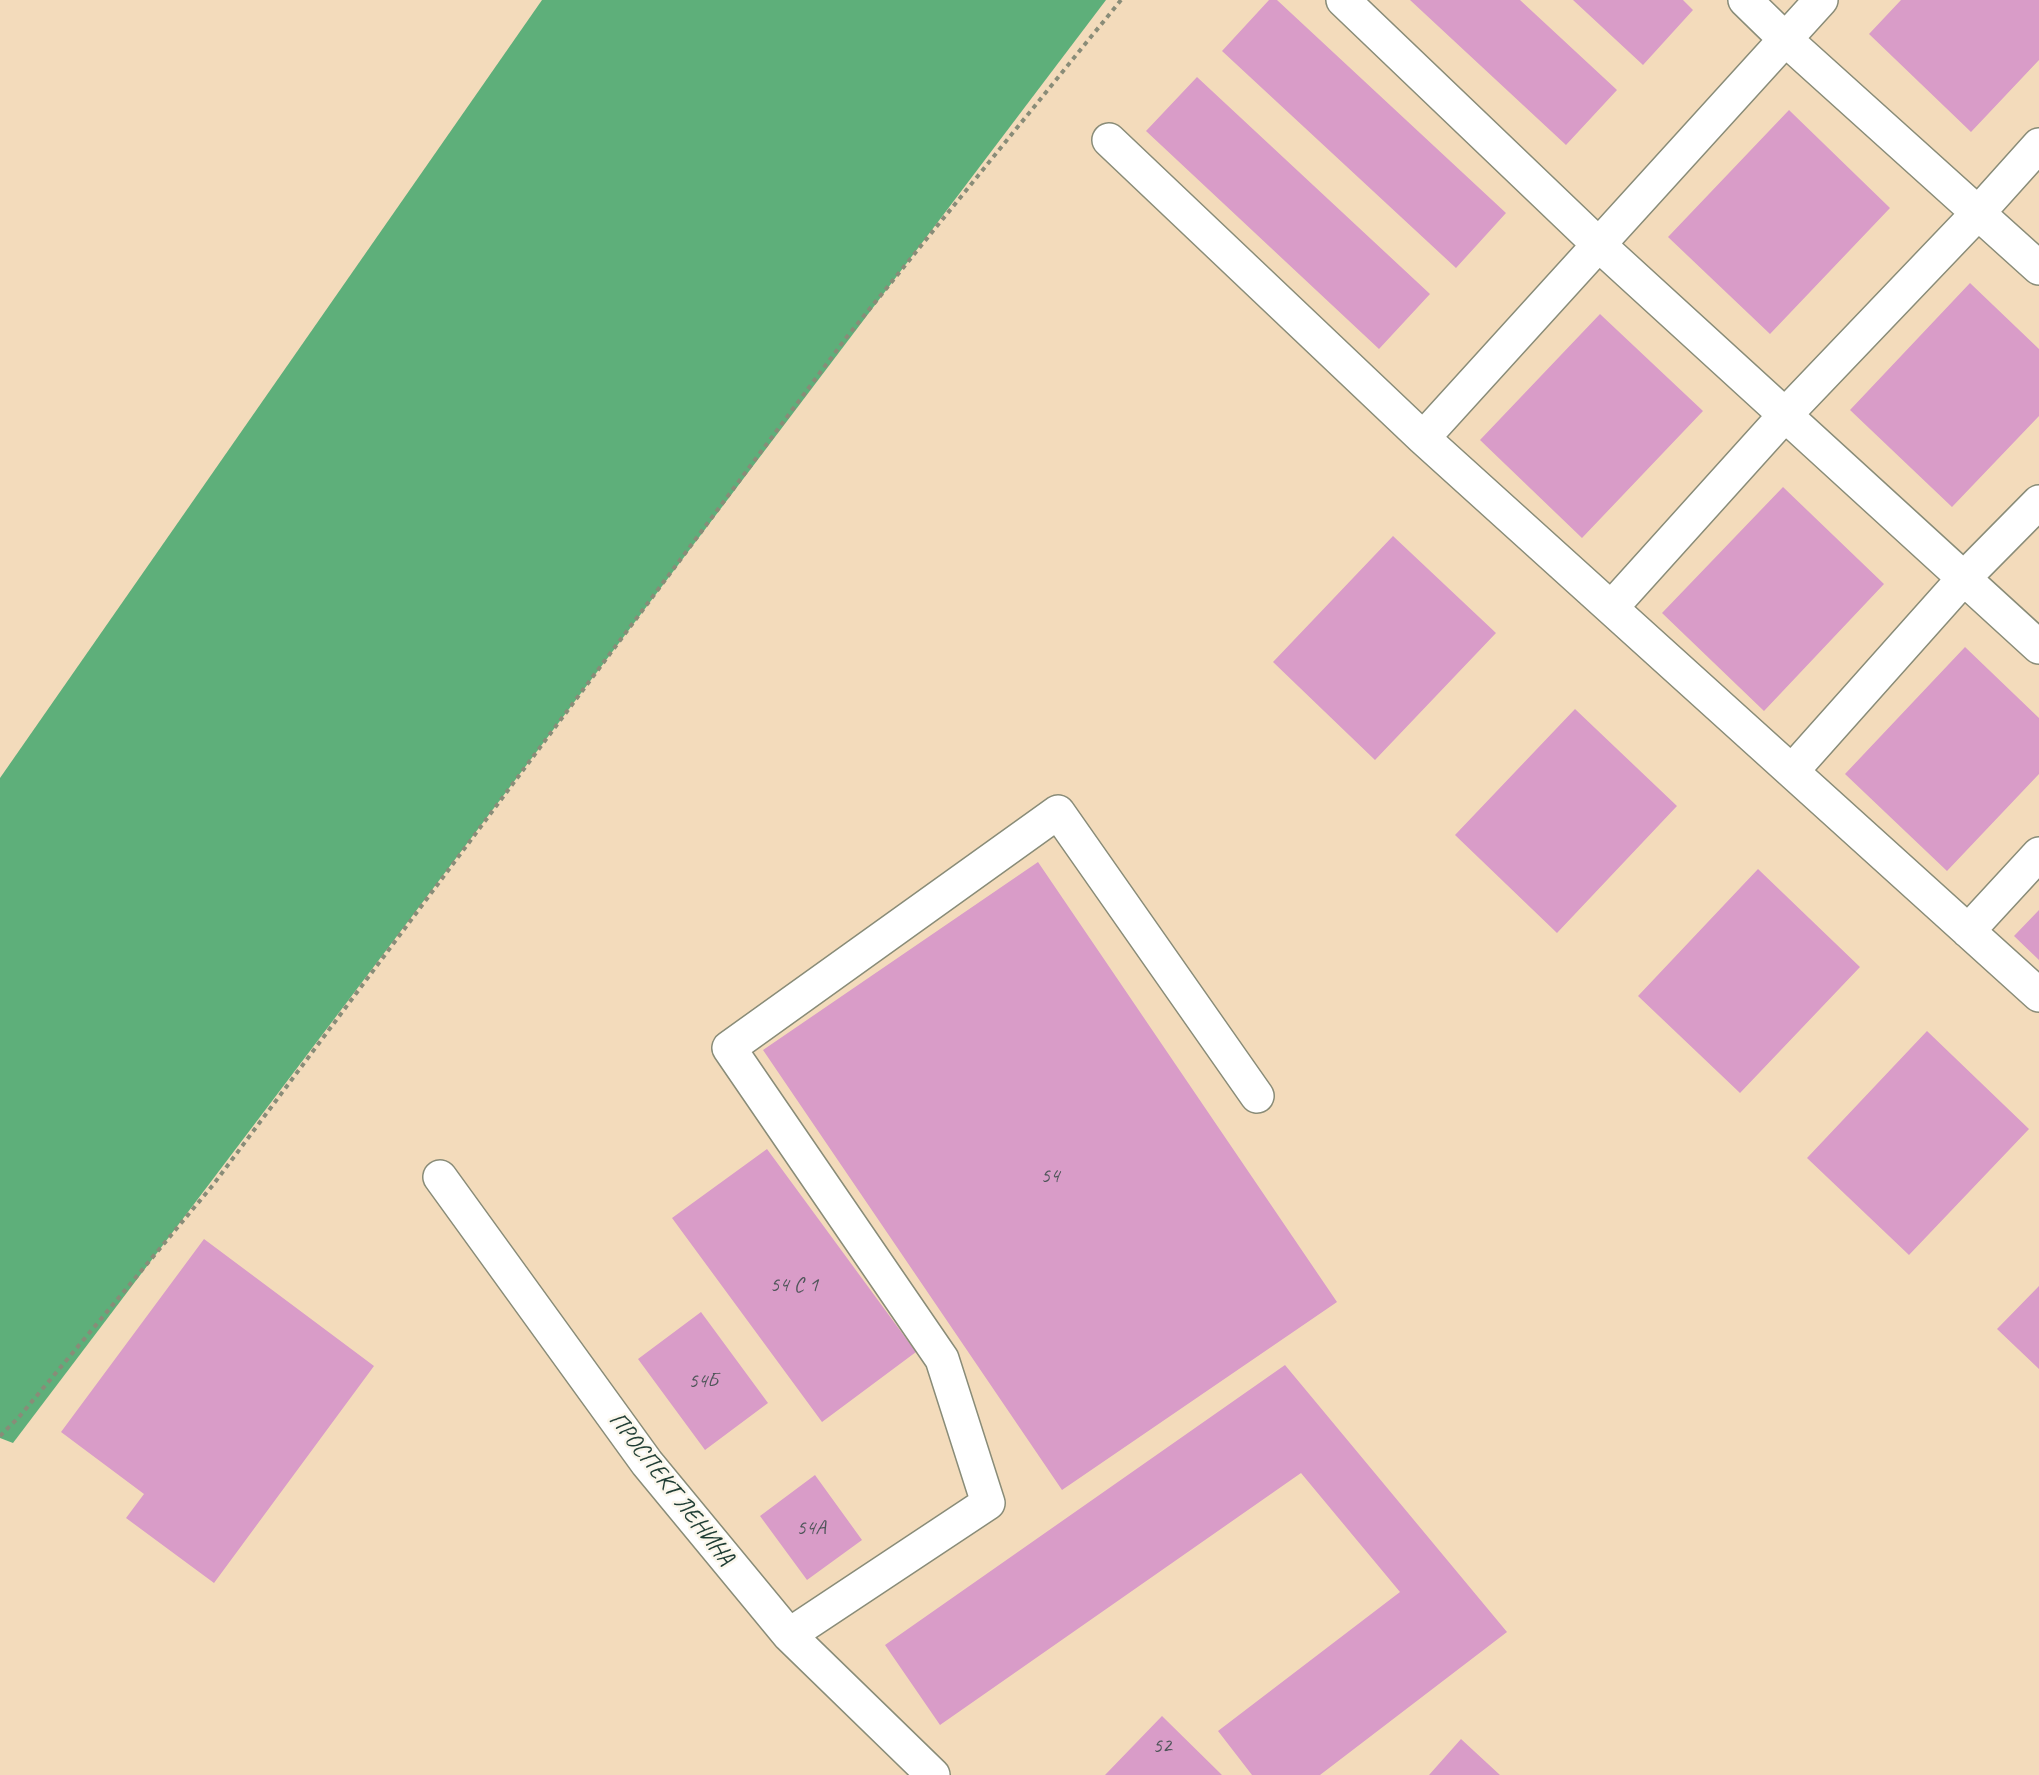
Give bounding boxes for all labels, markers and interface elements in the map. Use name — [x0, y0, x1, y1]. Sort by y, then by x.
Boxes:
house number: 54 — [1041, 1163, 1059, 1189]
house number: 54 С 1 — [770, 1272, 818, 1298]
house number: 54Б — [688, 1368, 718, 1394]
street label: ПРОСПЕКТ ЛЕНИНА — [602, 1406, 740, 1572]
house number: 54А — [796, 1515, 826, 1541]
house number: 52 — [1153, 1733, 1171, 1759]

